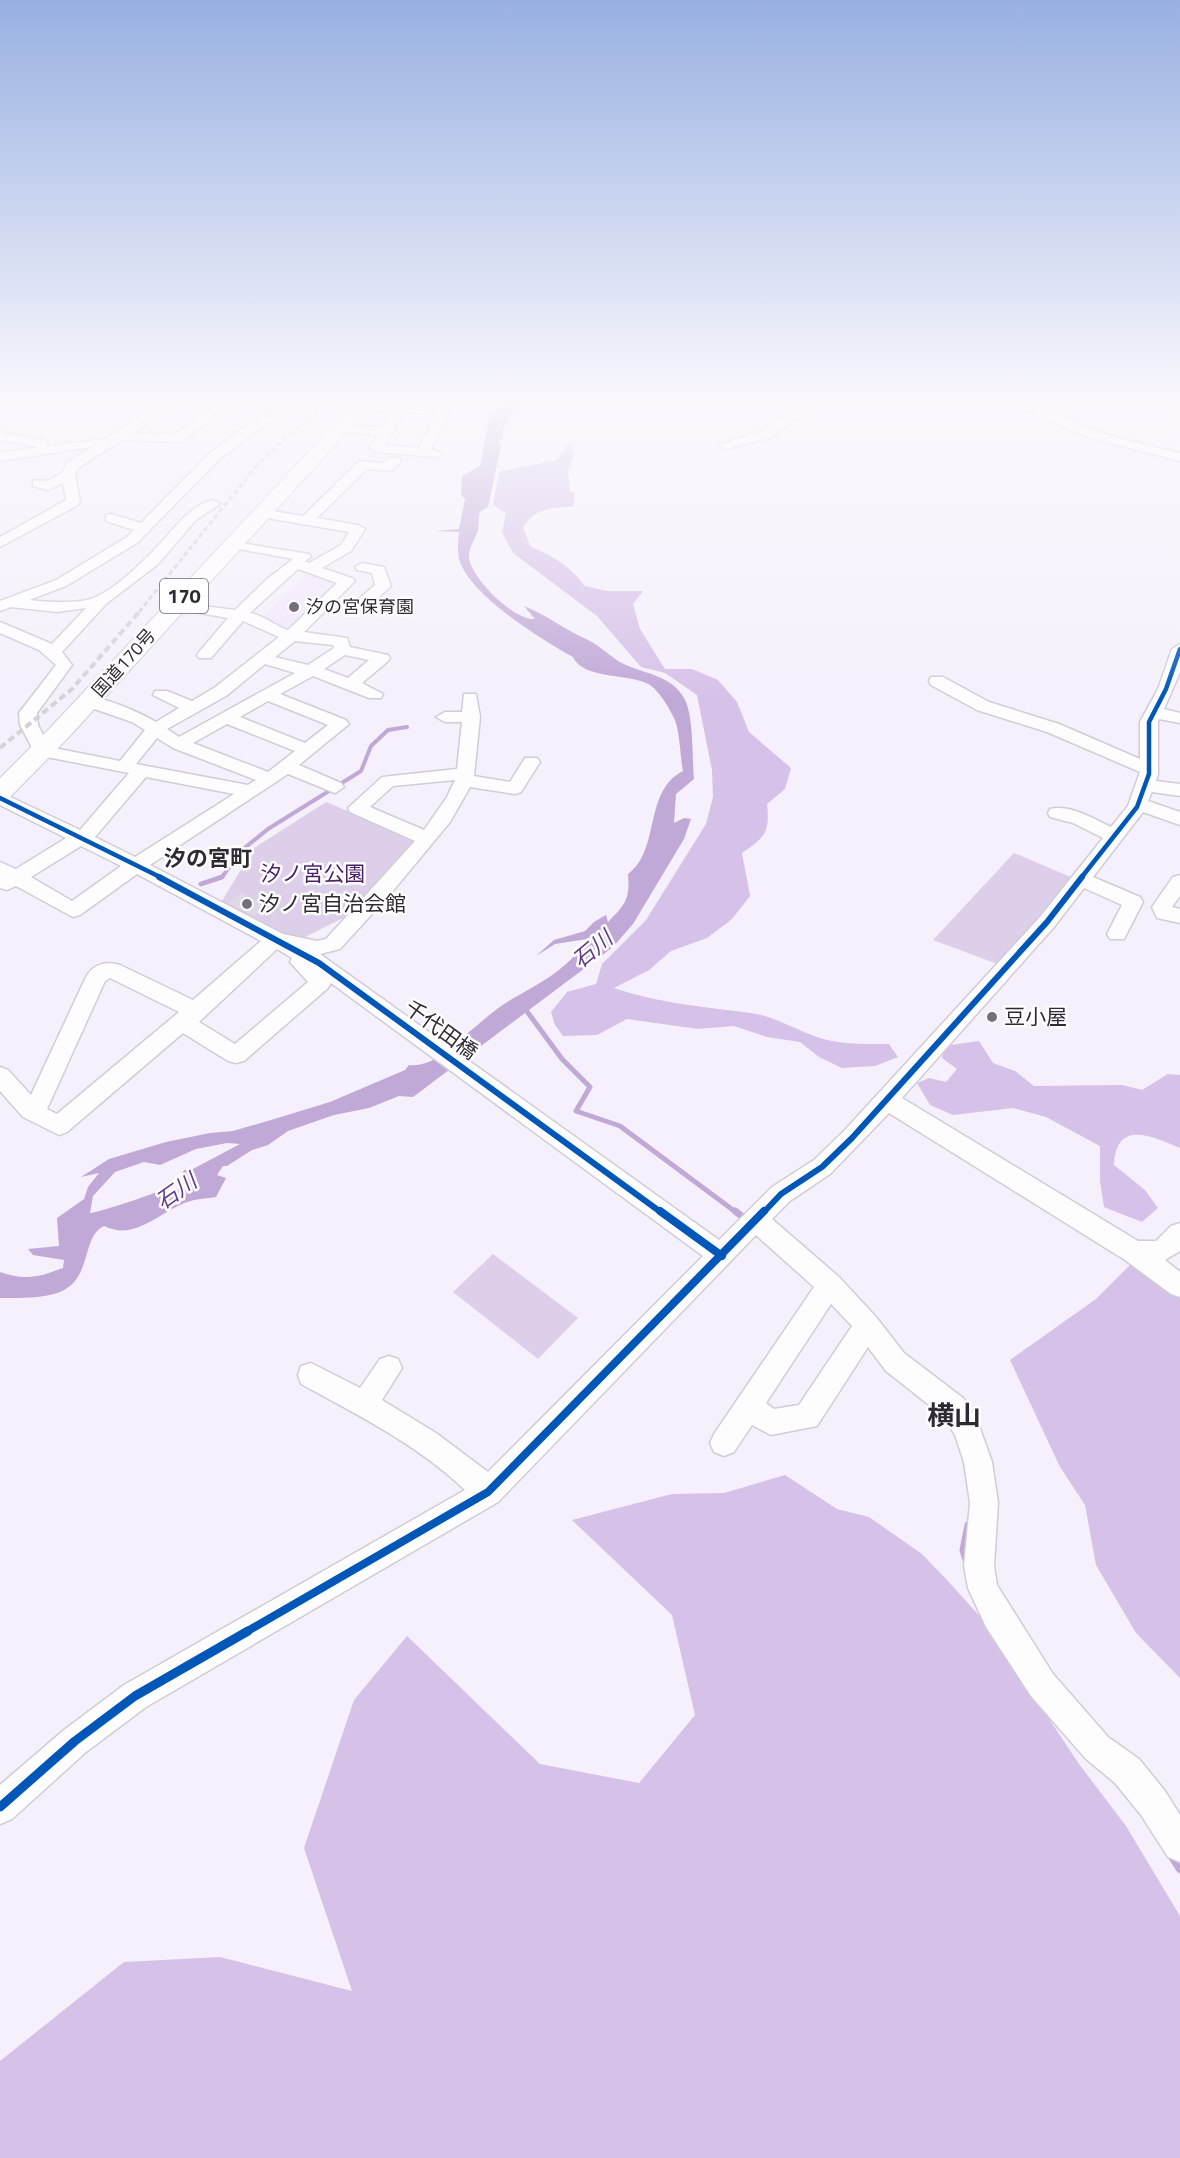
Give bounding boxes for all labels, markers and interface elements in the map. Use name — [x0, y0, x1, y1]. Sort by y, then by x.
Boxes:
road number: 170 — [160, 579, 208, 613]
place label: 汐の宮保育園 — [306, 593, 414, 620]
marker: 汐の宮保育園 — [287, 600, 301, 614]
street label: 国道170号 — [85, 622, 162, 703]
district label: 汐の宮町 — [164, 841, 252, 875]
park label: 汐ノ宮公園 — [261, 857, 366, 889]
place label: 汐ノ宮自治会館 — [259, 887, 406, 919]
marker: 汐ノ宮自治会館 — [240, 897, 254, 911]
water label: 石川 — [564, 921, 621, 976]
street label: 千代田橋 — [398, 992, 485, 1067]
place label: 豆小屋 — [1004, 1000, 1067, 1032]
marker: 豆小屋 — [985, 1010, 999, 1024]
water label: 石川 — [148, 1163, 205, 1218]
district label: 横山 — [927, 1394, 981, 1435]

